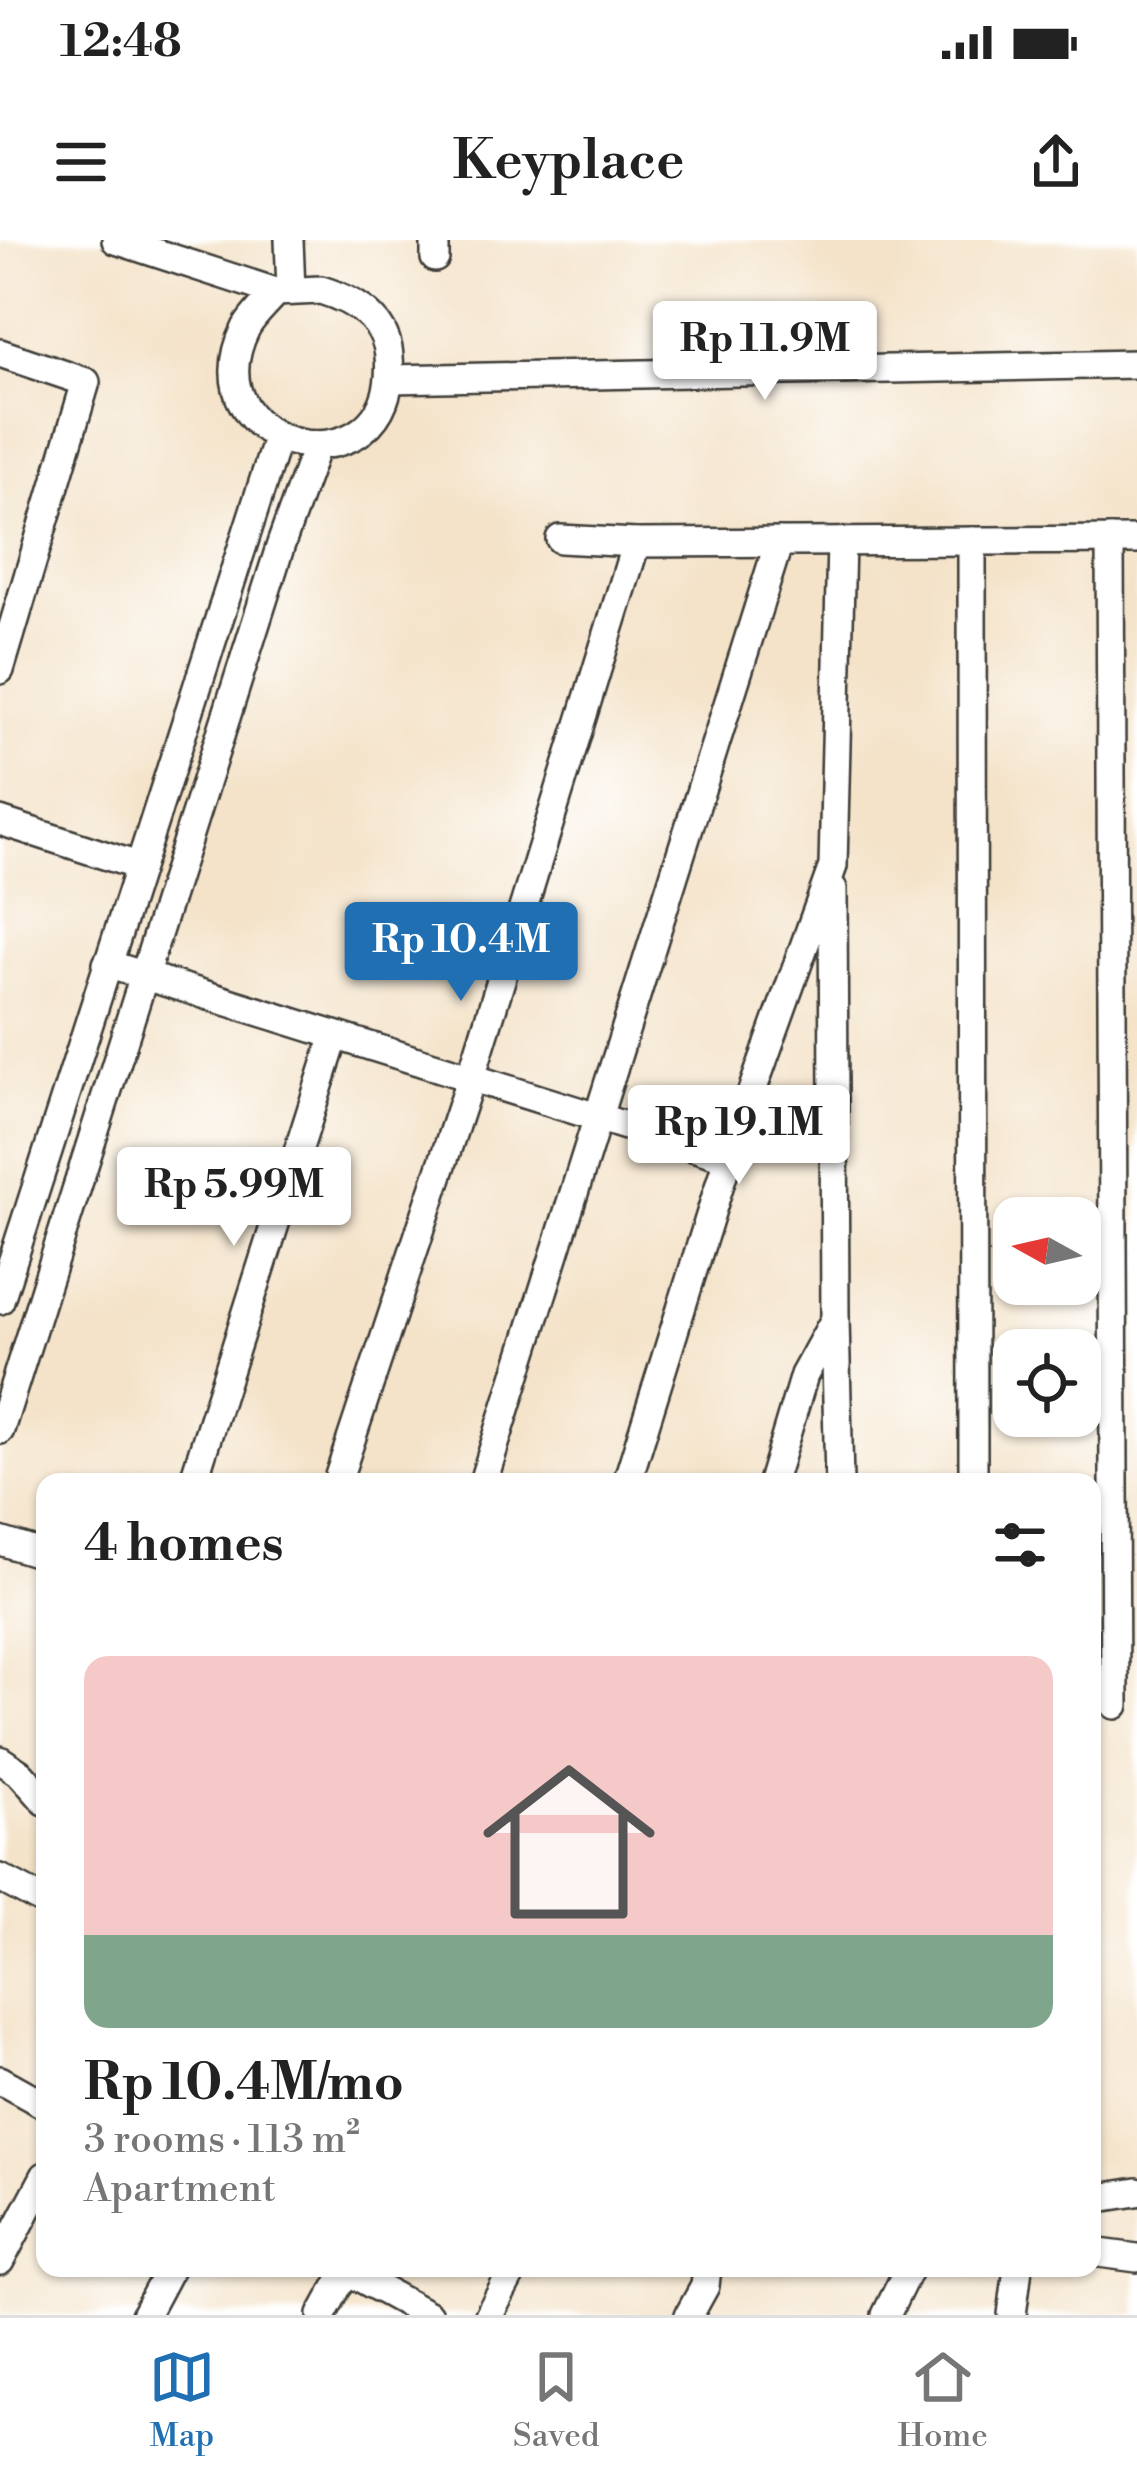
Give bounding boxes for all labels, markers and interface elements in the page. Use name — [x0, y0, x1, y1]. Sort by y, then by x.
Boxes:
text: 12:48 — [60, 14, 182, 71]
text: Keyplace — [452, 128, 685, 196]
icon: menu — [48, 129, 114, 195]
icon: share — [1023, 129, 1089, 195]
pin: Rp 11.9M — [641, 301, 889, 403]
text: Rp 11.9M — [680, 315, 850, 364]
pin: Rp 10.4M — [337, 902, 585, 1004]
text: Rp 10.4M — [372, 916, 550, 965]
pin: Rp 19.1M — [615, 1085, 863, 1187]
text: Rp 19.1M — [655, 1099, 823, 1148]
pin: Rp 5.99M — [110, 1147, 358, 1249]
text: Rp 5.99M — [144, 1161, 324, 1210]
north arrow — [993, 1197, 1101, 1305]
map controls — [993, 1197, 1101, 1437]
button: locate — [993, 1329, 1101, 1437]
icon: filters — [987, 1512, 1053, 1578]
text: 4 homes — [84, 1513, 284, 1577]
icon: home — [461, 1734, 677, 1950]
text: Rp 10.4M/mo — [84, 2052, 404, 2116]
text: 3 rooms · 113 m² — [84, 2116, 360, 2165]
text: Apartment — [84, 2165, 276, 2214]
tab: Map — [149, 2344, 215, 2457]
tab: Saved — [513, 2344, 600, 2457]
tab: Home — [897, 2344, 988, 2457]

